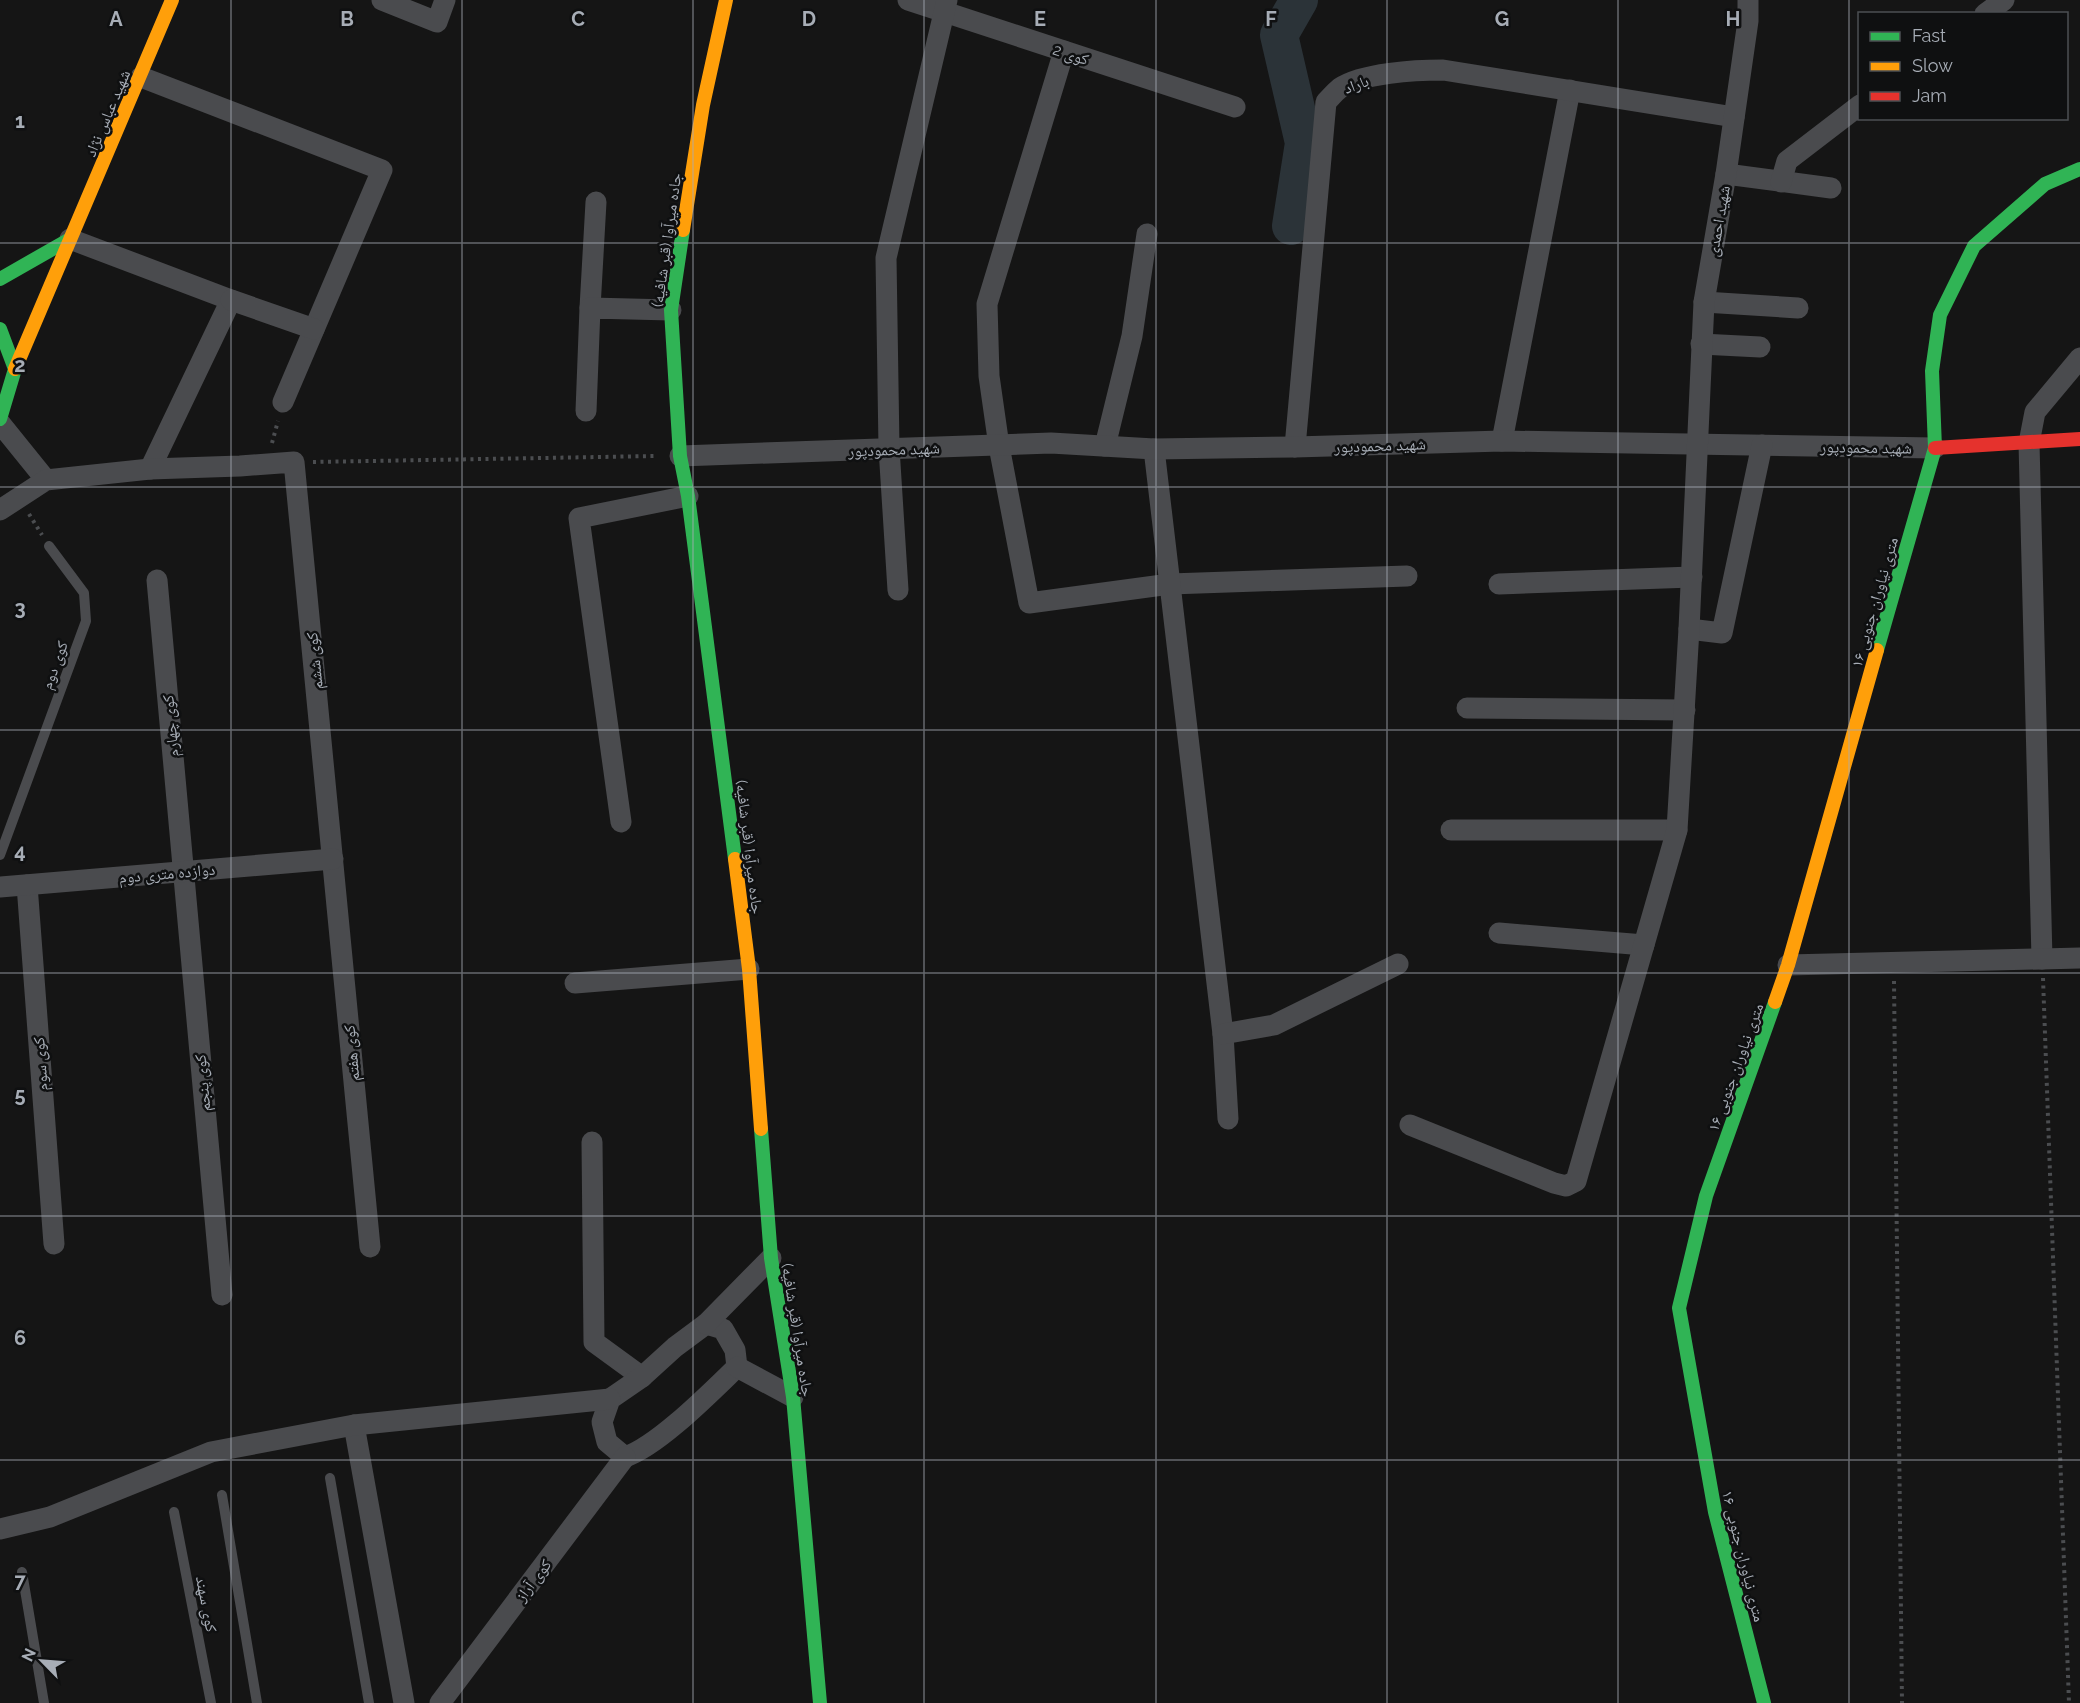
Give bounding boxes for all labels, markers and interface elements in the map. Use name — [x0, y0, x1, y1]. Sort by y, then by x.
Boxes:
text: A — [109, 7, 123, 31]
text: B — [340, 7, 354, 31]
text: C — [571, 7, 585, 31]
text: D — [802, 7, 816, 31]
text: E — [1034, 7, 1046, 31]
text: F — [1265, 7, 1277, 31]
text: G — [1495, 7, 1509, 31]
text: H — [1726, 7, 1740, 31]
legend — [1858, 12, 2068, 120]
text: Fast — [1912, 25, 1946, 46]
street label: کوی 2 — [1050, 40, 1091, 70]
text: Slow — [1912, 55, 1953, 76]
street label: شهید عباس نژاد — [81, 67, 135, 160]
street label: باراد — [1341, 71, 1371, 98]
text: Jam — [1912, 85, 1947, 106]
text: 1 — [15, 109, 25, 133]
street label: جاده میرآوا (قبر شافیه) — [648, 172, 685, 308]
street label: شهید احمدی — [1703, 184, 1735, 258]
text: 2 — [14, 353, 26, 377]
street label: شهید محمودپور — [1333, 434, 1426, 457]
street label: شهید محمودپور — [1819, 437, 1912, 458]
street label: شهید محمودپور — [847, 438, 940, 461]
street label: ۱۶ متری نیاوران جنوبی — [1847, 535, 1903, 670]
text: 3 — [14, 596, 26, 620]
street label: کوی ششم — [302, 631, 328, 691]
street label: کوی دوم — [37, 638, 73, 692]
street label: کوی چهارم — [158, 694, 184, 758]
street label: جاده میرآوا (قبر شافیه) — [732, 779, 767, 915]
text: 4 — [14, 839, 26, 863]
street label: دوازده متری دوم — [118, 860, 216, 888]
street label: ۱۶ متری نیاوران جنوبی — [1703, 1001, 1768, 1134]
street label: کوی هفتم — [340, 1023, 364, 1082]
street label: کوی سوم — [29, 1036, 53, 1092]
street label: کوی پنجم — [191, 1053, 215, 1112]
text: 5 — [14, 1083, 26, 1107]
street label: جاده میرآوا (قبر شافیه) — [778, 1262, 817, 1398]
text: 6 — [14, 1326, 26, 1350]
street label: ۱۶ متری نیاوران جنوبی — [1717, 1488, 1769, 1624]
street label: کوی آراز — [511, 1555, 556, 1607]
text: 7 — [14, 1569, 26, 1593]
street label: کوی سهند — [191, 1574, 221, 1634]
north arrow — [12, 1631, 72, 1691]
text: N — [18, 1645, 40, 1664]

